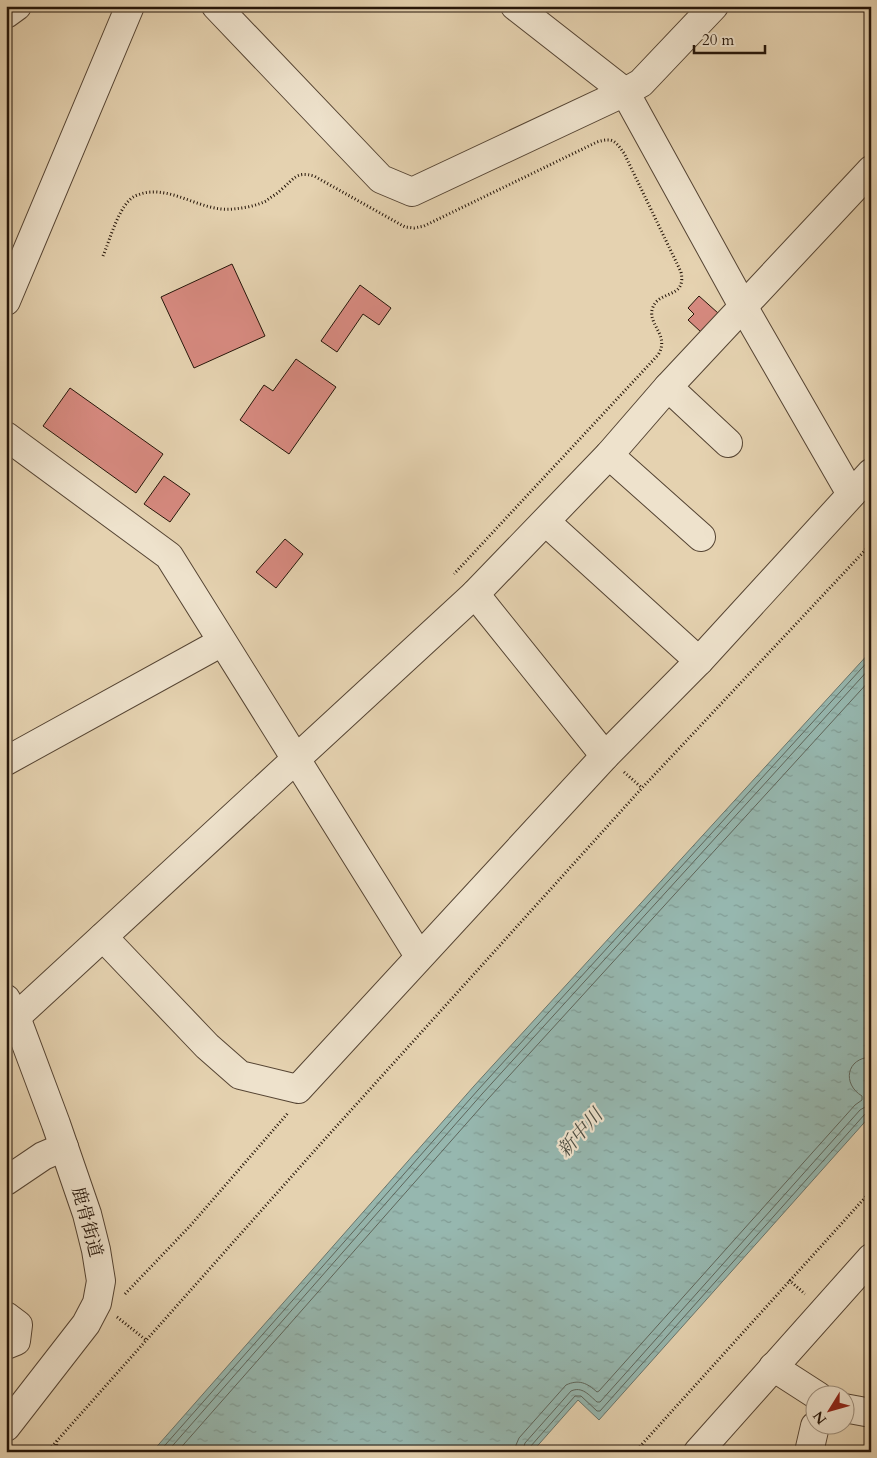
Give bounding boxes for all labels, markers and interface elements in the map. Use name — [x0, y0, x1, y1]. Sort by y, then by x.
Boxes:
scale bar — [694, 22, 766, 54]
text: 20 m — [702, 30, 734, 50]
water label: 新中川 — [551, 1102, 610, 1163]
street label: 鹿骨街道 — [66, 1184, 108, 1260]
north arrow — [804, 1386, 854, 1436]
text: N — [809, 1407, 831, 1428]

